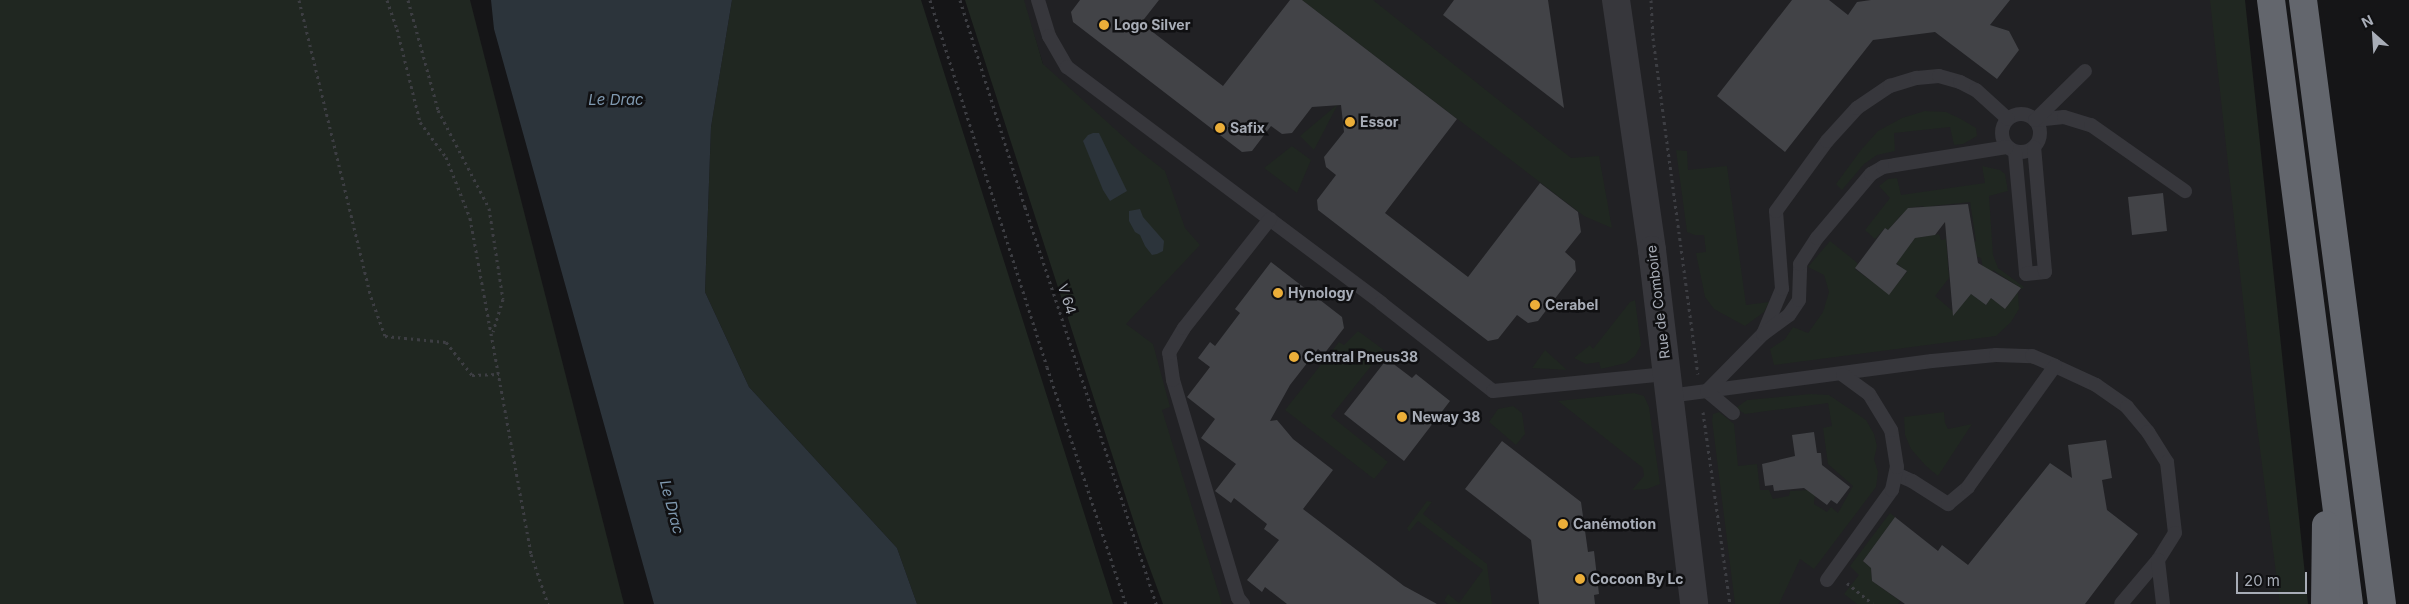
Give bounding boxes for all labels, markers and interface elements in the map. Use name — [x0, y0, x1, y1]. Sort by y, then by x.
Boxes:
north arrow — [2349, 10, 2399, 60]
text: N — [2359, 11, 2376, 31]
place label: Logo Silver — [1114, 17, 1190, 33]
marker: Logo Silver — [1098, 19, 1110, 31]
water label: Le Drac — [588, 91, 644, 109]
place label: Essor — [1360, 114, 1398, 130]
marker: Essor — [1344, 116, 1356, 128]
place label: Safix — [1230, 120, 1265, 136]
marker: Safix — [1214, 122, 1226, 134]
street label: Rue de Comboire — [1643, 244, 1673, 360]
street label: V 64 — [1054, 282, 1080, 316]
place label: Hynology — [1288, 285, 1354, 301]
marker: Hynology — [1272, 287, 1284, 299]
place label: Cerabel — [1545, 297, 1598, 313]
marker: Cerabel — [1529, 299, 1541, 311]
place label: Central Pneus38 — [1304, 349, 1418, 365]
marker: Central Pneus38 — [1288, 351, 1300, 363]
place label: Neway 38 — [1412, 409, 1480, 425]
marker: Neway 38 — [1396, 411, 1408, 423]
water label: Le Drac — [656, 478, 688, 536]
place label: Canémotion — [1573, 516, 1656, 532]
marker: Canémotion — [1557, 518, 1569, 530]
scale bar — [2239, 562, 2310, 594]
place label: Cocoon By Lc — [1590, 571, 1684, 587]
text: 20 m — [2244, 571, 2280, 590]
marker: Cocoon By Lc — [1574, 573, 1586, 585]

